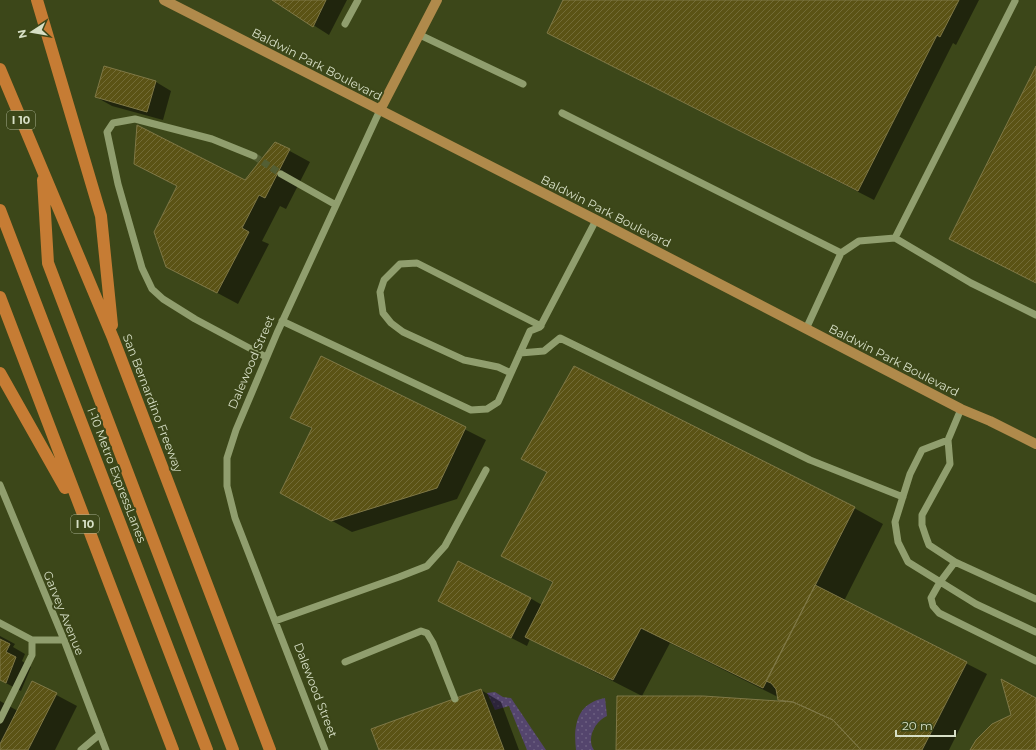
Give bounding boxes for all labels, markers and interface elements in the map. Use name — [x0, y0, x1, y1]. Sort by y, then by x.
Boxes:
north arrow — [12, 12, 52, 52]
street label: Baldwin Park Boulevard — [249, 25, 385, 103]
text: N — [14, 28, 30, 40]
road number: I 10 — [7, 111, 35, 129]
street label: Baldwin Park Boulevard — [538, 172, 674, 250]
street label: Dalewood Street — [224, 313, 278, 411]
street label: Baldwin Park Boulevard — [826, 321, 962, 399]
street label: San Bernardino Freeway — [120, 332, 187, 475]
street label: I-10 Metro ExpressLanes — [84, 405, 150, 545]
road number: I 10 — [71, 515, 99, 533]
street label: Garvey Avenue — [40, 569, 88, 657]
street label: Dalewood Street — [291, 640, 341, 740]
scale bar — [896, 712, 955, 738]
text: 20 m — [902, 718, 933, 733]

